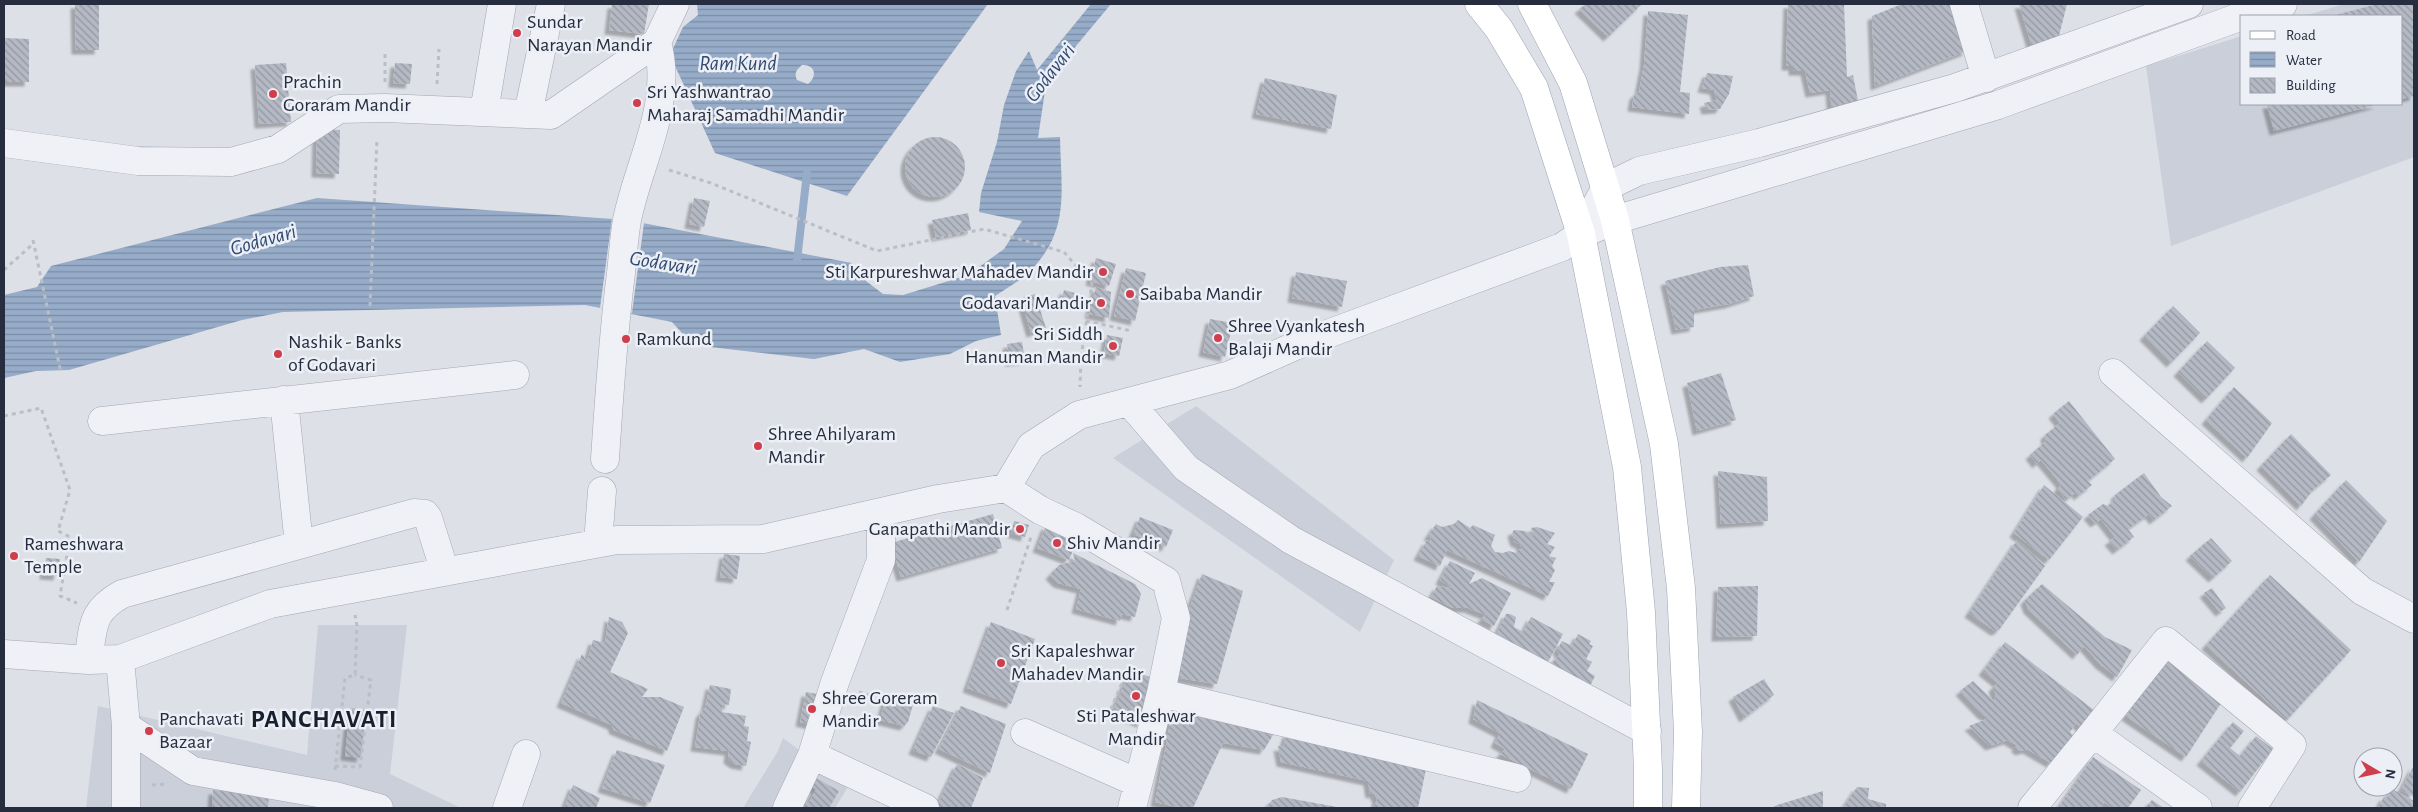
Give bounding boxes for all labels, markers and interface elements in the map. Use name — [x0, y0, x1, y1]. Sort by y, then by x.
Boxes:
place label: Sundar Narayan Mandir — [527, 12, 653, 55]
legend — [2240, 15, 2403, 105]
marker: Sundar Narayan Mandir — [511, 27, 523, 39]
text: Road — [2286, 28, 2316, 43]
water label: Godavari — [1021, 40, 1079, 106]
water label: Ram Kund — [699, 53, 777, 74]
text: Water — [2286, 53, 2322, 68]
place label: Prachin Goraram Mandir — [283, 72, 411, 115]
text: Building — [2286, 78, 2336, 93]
place label: Sri Yashwantrao Maharaj Samadhi Mandir — [647, 82, 845, 125]
marker: Prachin Goraram Mandir — [267, 88, 279, 100]
marker: Sri Yashwantrao Maharaj Samadhi Mandir — [631, 97, 643, 109]
water label: Godavari — [228, 221, 299, 259]
water label: Godavari — [628, 247, 698, 279]
place label: Sti Karpureshwar Mahadev Mandir — [825, 262, 1094, 282]
marker: Sti Karpureshwar Mahadev Mandir — [1097, 266, 1109, 278]
place label: Saibaba Mandir — [1140, 284, 1263, 304]
marker: Saibaba Mandir — [1124, 288, 1136, 300]
place label: Godavari Mandir — [962, 293, 1092, 313]
marker: Godavari Mandir — [1095, 297, 1107, 309]
place label: Shree Vyankatesh Balaji Mandir — [1228, 316, 1365, 359]
place label: Sri Siddh Hanuman Mandir — [965, 324, 1104, 367]
place label: Ramkund — [636, 329, 712, 349]
place label: Nashik - Banks of Godavari — [288, 332, 402, 375]
marker: Shree Vyankatesh Balaji Mandir — [1212, 332, 1224, 344]
marker: Ramkund — [620, 333, 632, 345]
marker: Sri Siddh Hanuman Mandir — [1107, 340, 1119, 352]
marker: Nashik - Banks of Godavari — [272, 348, 284, 360]
place label: Shree Ahilyaram Mandir — [768, 424, 896, 467]
marker: Shree Ahilyaram Mandir — [752, 440, 764, 452]
place label: Ganapathi Mandir — [869, 519, 1011, 539]
marker: Ganapathi Mandir — [1014, 523, 1026, 535]
place label: Shiv Mandir — [1067, 533, 1160, 553]
place label: Rameshwara Temple — [24, 534, 124, 577]
marker: Shiv Mandir — [1051, 537, 1063, 549]
marker: Rameshwara Temple — [8, 550, 20, 562]
place label: Sri Kapaleshwar Mahadev Mandir — [1011, 641, 1144, 684]
marker: Sri Kapaleshwar Mahadev Mandir — [995, 657, 1007, 669]
place label: Shree Goreram Mandir — [822, 688, 938, 731]
marker: Sti Pataleshwar Mandir — [1130, 690, 1142, 702]
marker: Shree Goreram Mandir — [806, 703, 818, 715]
place label: Sti Pataleshwar Mandir — [1077, 706, 1196, 749]
district label: PANCHAVATI — [251, 707, 397, 732]
place label: Panchavati Bazaar — [159, 709, 244, 752]
marker: Panchavati Bazaar — [143, 725, 155, 737]
north arrow — [2353, 747, 2403, 797]
text: N — [2382, 768, 2398, 780]

